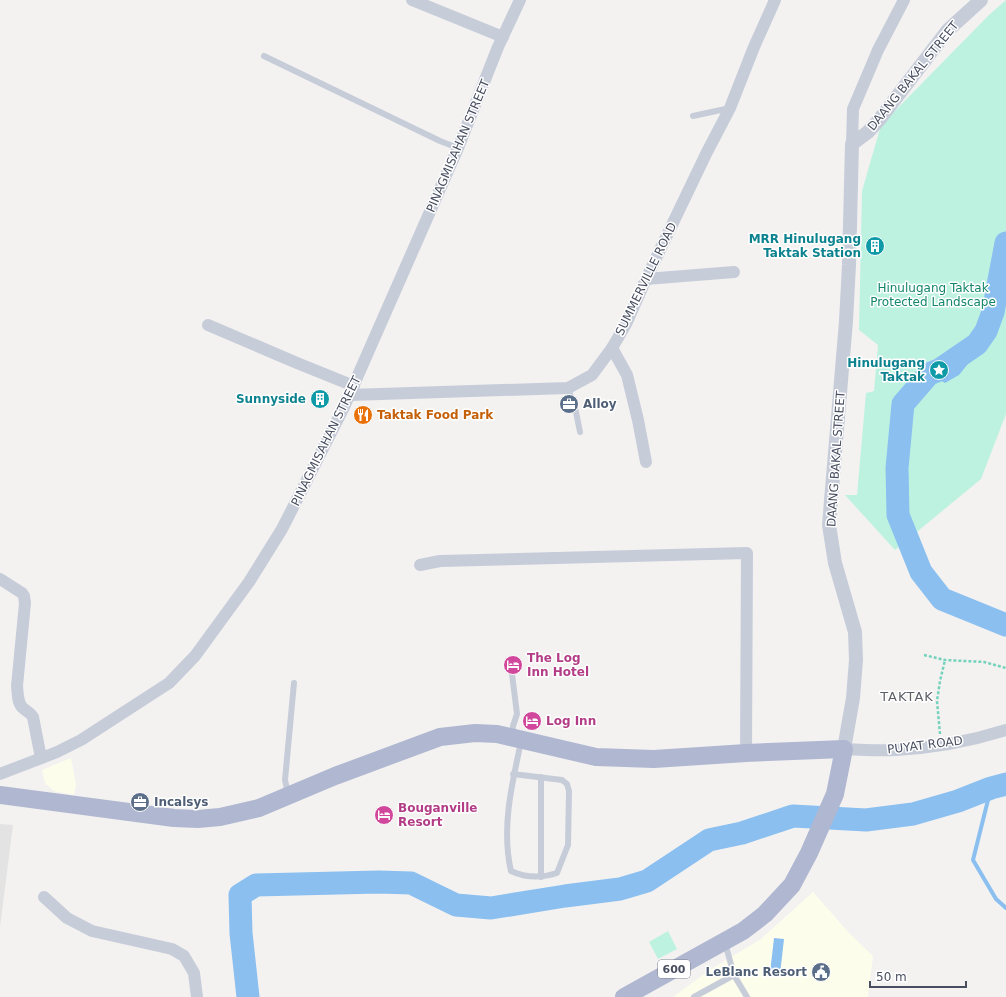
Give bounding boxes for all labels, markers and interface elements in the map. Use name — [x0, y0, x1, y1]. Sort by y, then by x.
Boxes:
street label: DAANG BAKAL STREET — [865, 18, 962, 133]
street label: PINAGMISAHAN STREET — [424, 77, 493, 214]
street label: SUMMERVILLE ROAD — [613, 220, 679, 338]
place label: MRR Hinulugang Taktak Station — [749, 232, 861, 260]
building icon: MRR Hinulugang Taktak Station — [864, 235, 886, 257]
park label: Hinulugang Taktak Protected Landscape — [870, 281, 996, 309]
place label: Hinulugang Taktak — [847, 356, 926, 384]
place icon: Hinulugang Taktak — [928, 359, 950, 381]
street label: PINAGMISAHAN STREET — [288, 373, 364, 508]
building icon: Sunnyside — [309, 388, 331, 410]
street label: DAANG BAKAL STREET — [824, 390, 848, 528]
place label: Sunnyside — [236, 392, 306, 406]
office icon: Alloy — [558, 393, 580, 415]
place label: Alloy — [583, 397, 617, 411]
restaurant icon: Taktak Food Park — [352, 404, 374, 426]
place label: Taktak Food Park — [377, 408, 494, 422]
place label: The Log Inn Hotel — [527, 651, 589, 679]
hotel icon: The Log Inn Hotel — [502, 654, 524, 676]
district label: TAKTAK — [879, 689, 934, 704]
hotel icon: Log Inn — [521, 710, 543, 732]
place label: Log Inn — [546, 714, 596, 728]
street label: PUYAT ROAD — [886, 733, 964, 757]
office icon: Incalsys — [129, 791, 151, 813]
place label: Incalsys — [154, 795, 208, 809]
place label: Bouganville Resort — [398, 801, 477, 829]
hotel icon: Bouganville Resort — [373, 804, 395, 826]
road number: 600 — [658, 960, 690, 978]
public building icon: LeBlanc Resort — [810, 961, 832, 983]
scale bar — [870, 963, 966, 989]
place label: LeBlanc Resort — [706, 965, 807, 979]
text: 50 m — [876, 970, 907, 984]

